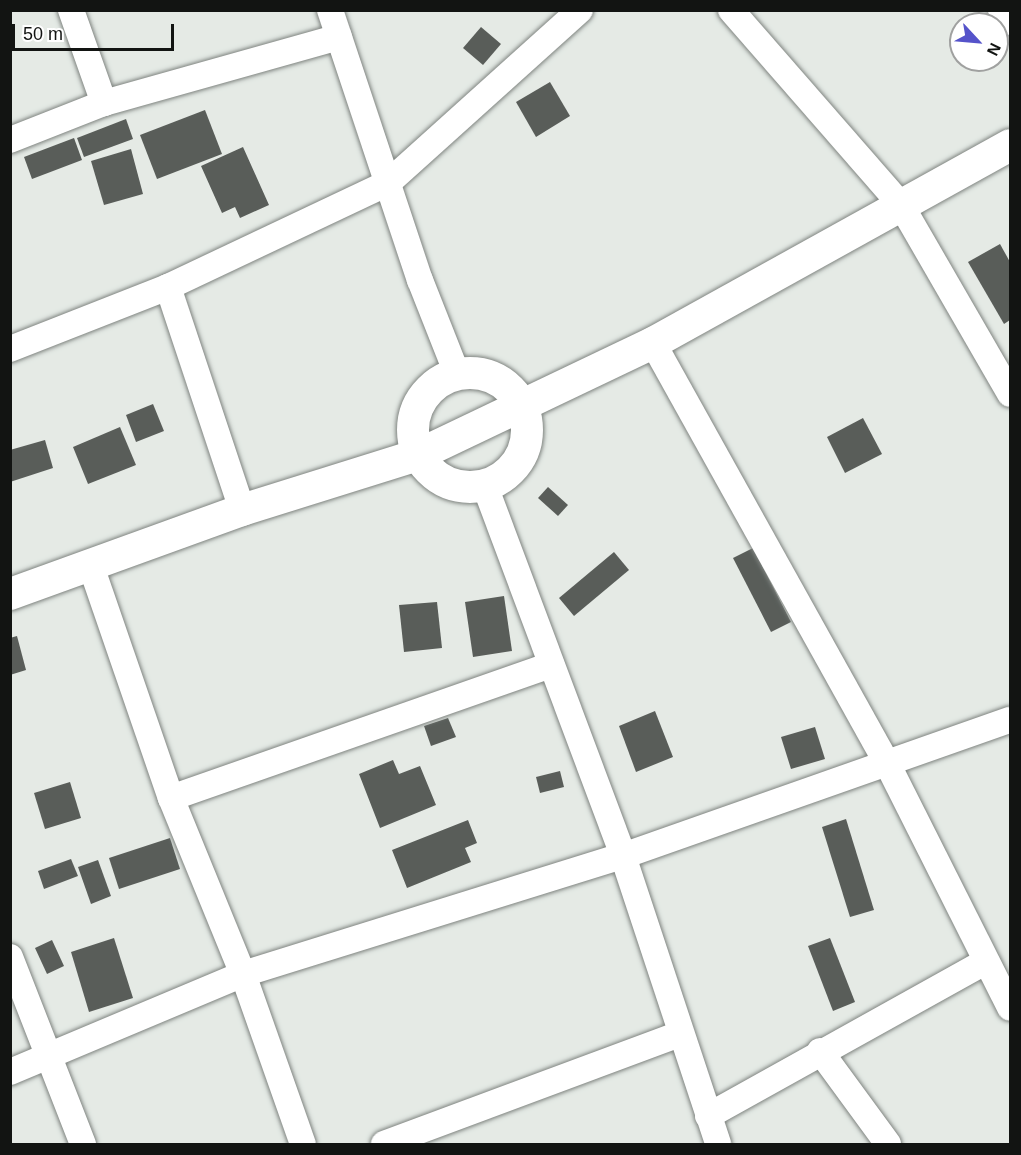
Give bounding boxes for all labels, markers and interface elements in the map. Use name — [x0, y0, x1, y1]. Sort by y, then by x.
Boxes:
scale bar — [15, 12, 177, 50]
north arrow — [949, 12, 1009, 72]
text: 50 m — [23, 24, 63, 44]
text: N — [984, 40, 1004, 58]

